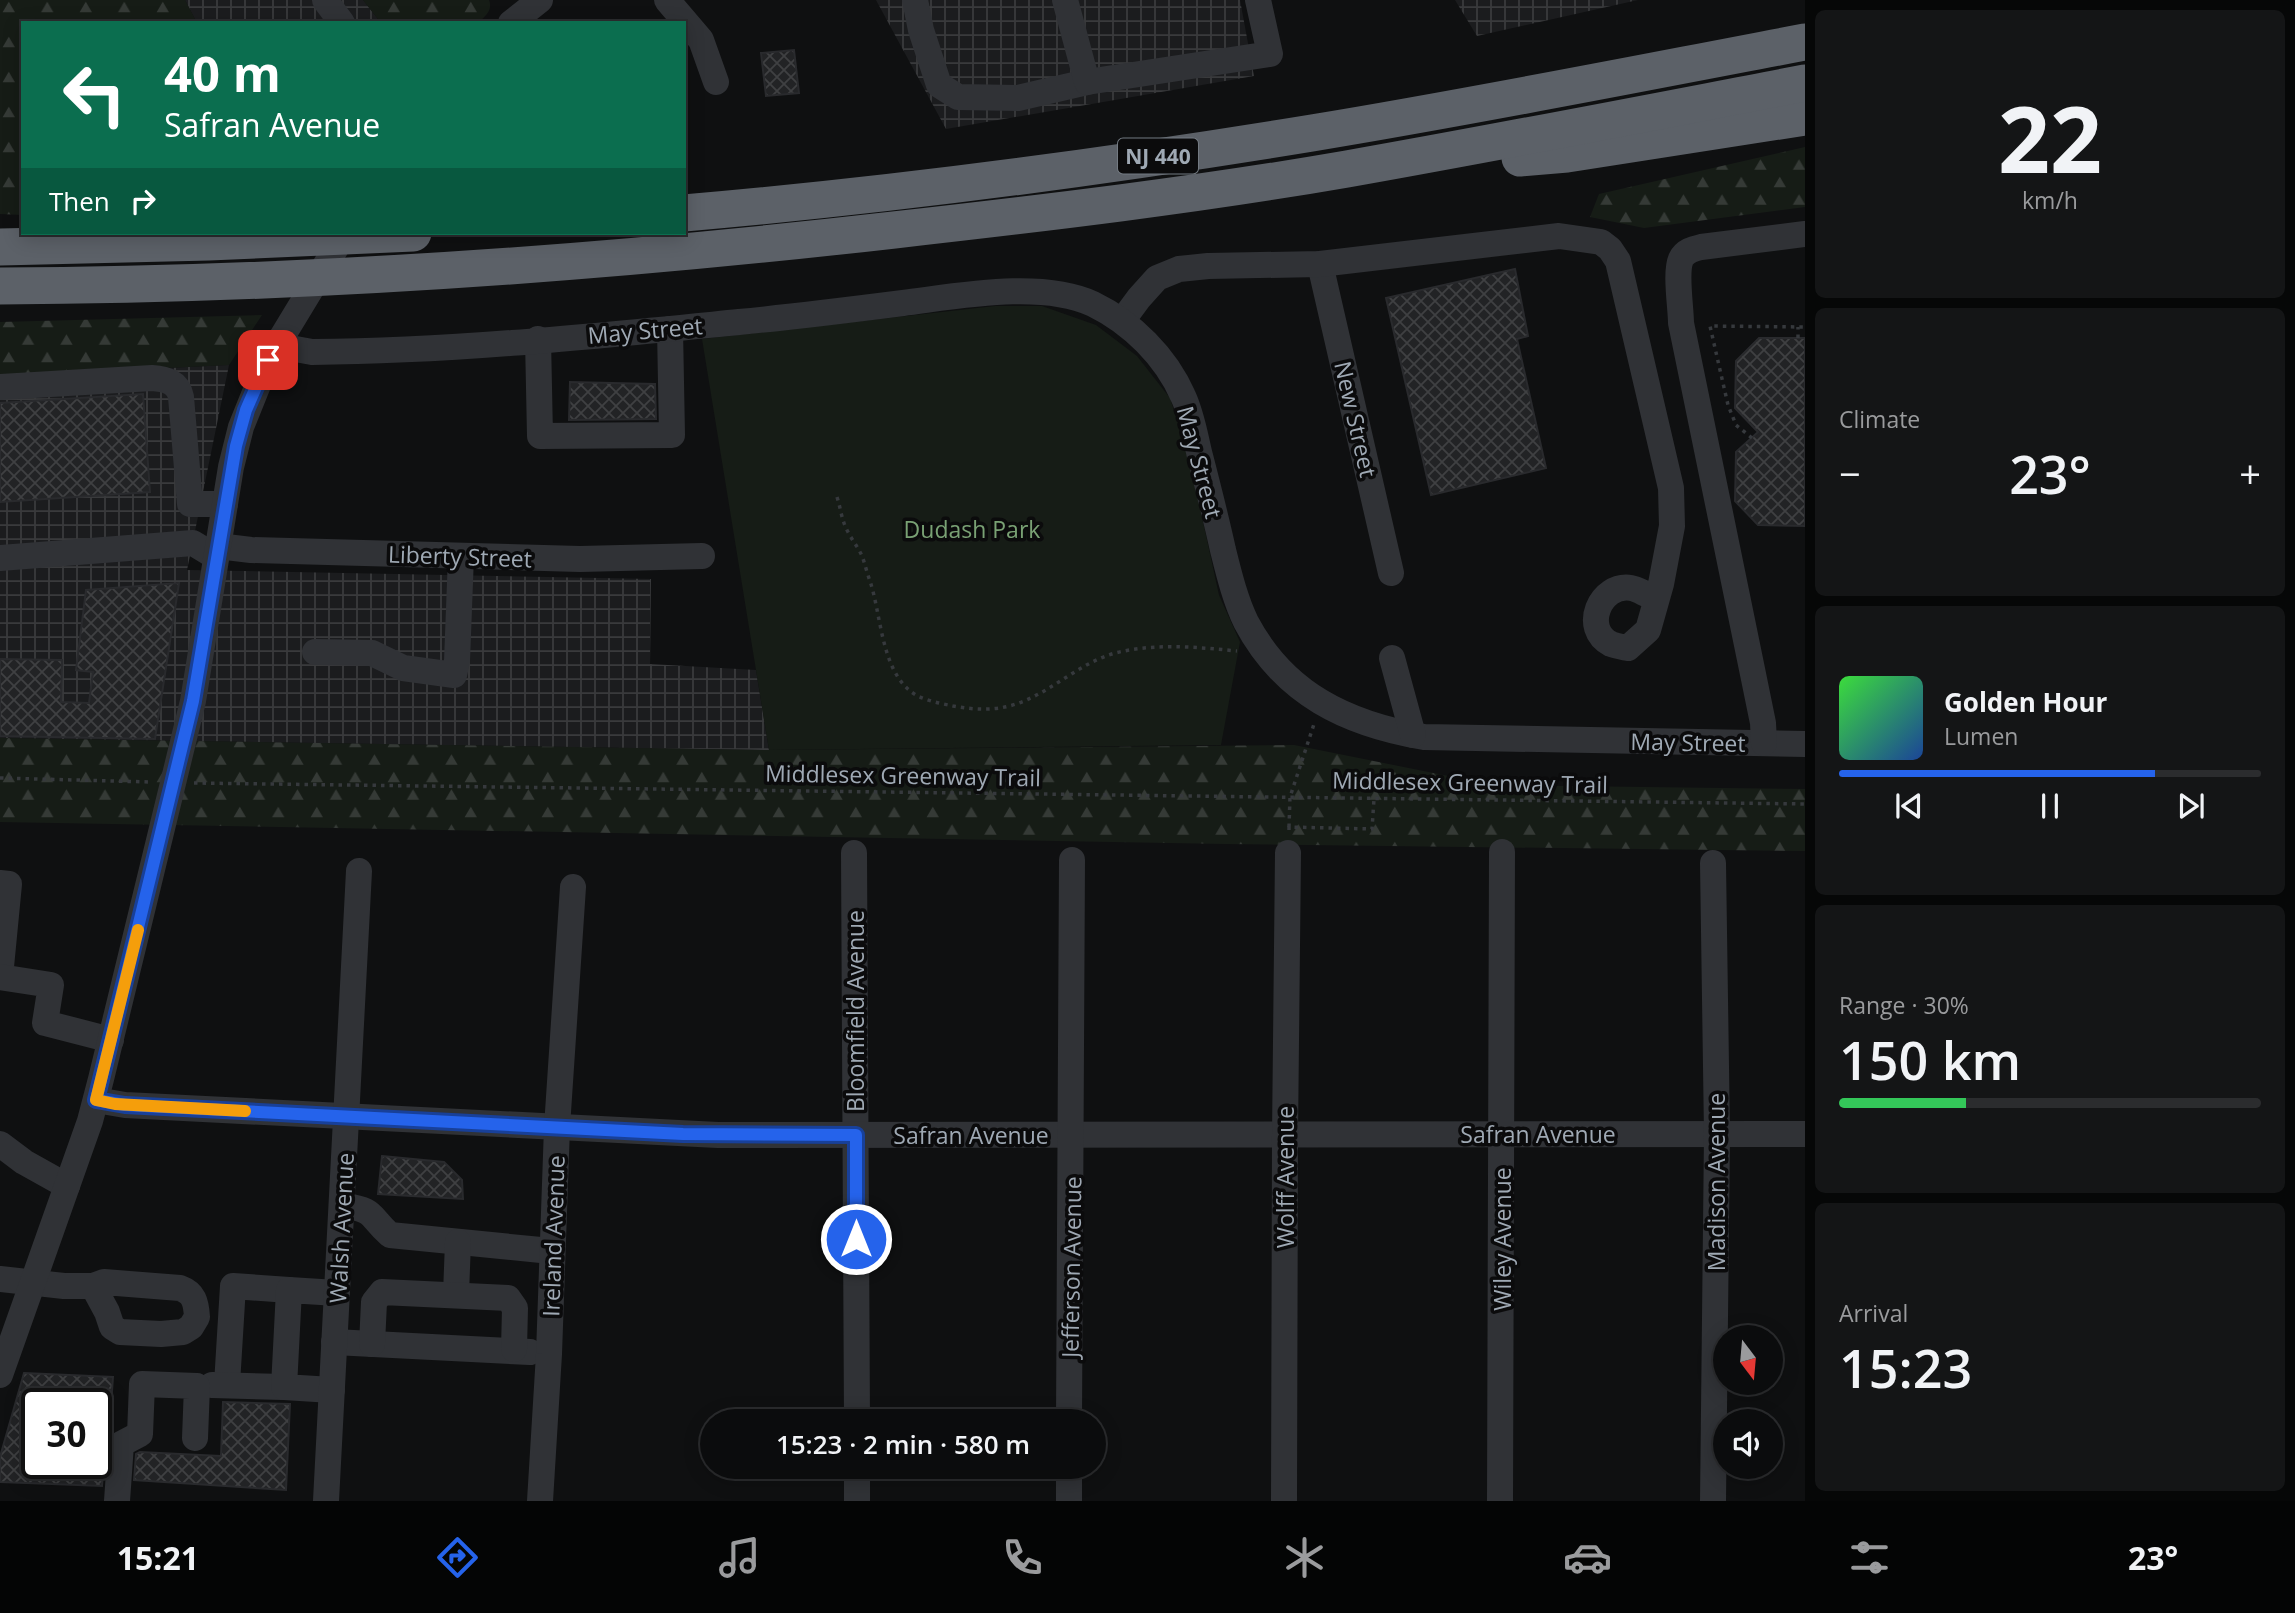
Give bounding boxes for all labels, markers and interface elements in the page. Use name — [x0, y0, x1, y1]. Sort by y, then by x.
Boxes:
text: 40 m — [164, 40, 281, 106]
icon: left — [49, 49, 140, 140]
text: 22 — [1998, 76, 2102, 200]
text: Safran Avenue — [164, 103, 380, 146]
road number: NJ 440 — [1118, 138, 1198, 174]
icon: right — [124, 182, 162, 220]
text: Then — [49, 183, 110, 219]
text: km/h — [2022, 184, 2078, 216]
street label: May Street — [586, 309, 704, 351]
pin — [238, 330, 298, 390]
icon: arrive — [249, 341, 287, 379]
street label: New Street — [1327, 358, 1385, 480]
street label: May Street — [1170, 402, 1230, 522]
text: Climate — [1839, 403, 1920, 435]
text: 23° — [2009, 438, 2091, 509]
text: − — [1839, 447, 1861, 499]
text: + — [2239, 447, 2261, 499]
park label: Dudash Park — [904, 513, 1040, 545]
street label: Liberty Street — [387, 537, 533, 575]
text: Golden Hour — [1944, 684, 2107, 720]
text: Lumen — [1944, 720, 2018, 752]
street label: May Street — [1630, 725, 1746, 759]
street label: Middlesex Greenway Trail — [765, 757, 1041, 793]
street label: Middlesex Greenway Trail — [1332, 764, 1608, 800]
icon: previous — [1890, 787, 1928, 825]
icon: pause — [2031, 787, 2069, 825]
icon: next — [2172, 787, 2210, 825]
street label: Bloomfield Avenue — [839, 910, 871, 1112]
text: Range · 30% — [1839, 989, 1969, 1021]
text: 150 km — [1839, 1024, 2021, 1095]
street label: Madison Avenue — [1700, 1093, 1732, 1271]
street label: Wolff Avenue — [1269, 1106, 1301, 1248]
street label: Safran Avenue — [1460, 1118, 1616, 1150]
street label: Safran Avenue — [893, 1119, 1049, 1151]
street label: Walsh Avenue — [321, 1152, 361, 1304]
street label: Ireland Avenue — [534, 1155, 572, 1317]
street label: Wiley Avenue — [1486, 1167, 1518, 1311]
street label: Jefferson Avenue — [1053, 1176, 1089, 1360]
position arrow — [819, 1202, 893, 1276]
text: Arrival — [1839, 1297, 1908, 1329]
north arrow — [1713, 1325, 1783, 1395]
map controls — [1713, 1325, 1783, 1479]
text: 15:23 — [1839, 1332, 1972, 1403]
speed limit sign: 30 — [21, 1388, 112, 1479]
button: sound — [1713, 1409, 1783, 1479]
text: 15:23 · 2 min · 580 m — [776, 1426, 1030, 1462]
icon: directions — [433, 1533, 482, 1582]
icon: music — [715, 1533, 764, 1582]
icon: phone — [998, 1533, 1047, 1582]
icon: climate — [1280, 1533, 1329, 1582]
icon: car — [1563, 1533, 1612, 1582]
icon: filters — [1845, 1533, 1894, 1582]
text: 15:21 — [117, 1536, 199, 1579]
text: 23° — [2128, 1536, 2178, 1579]

